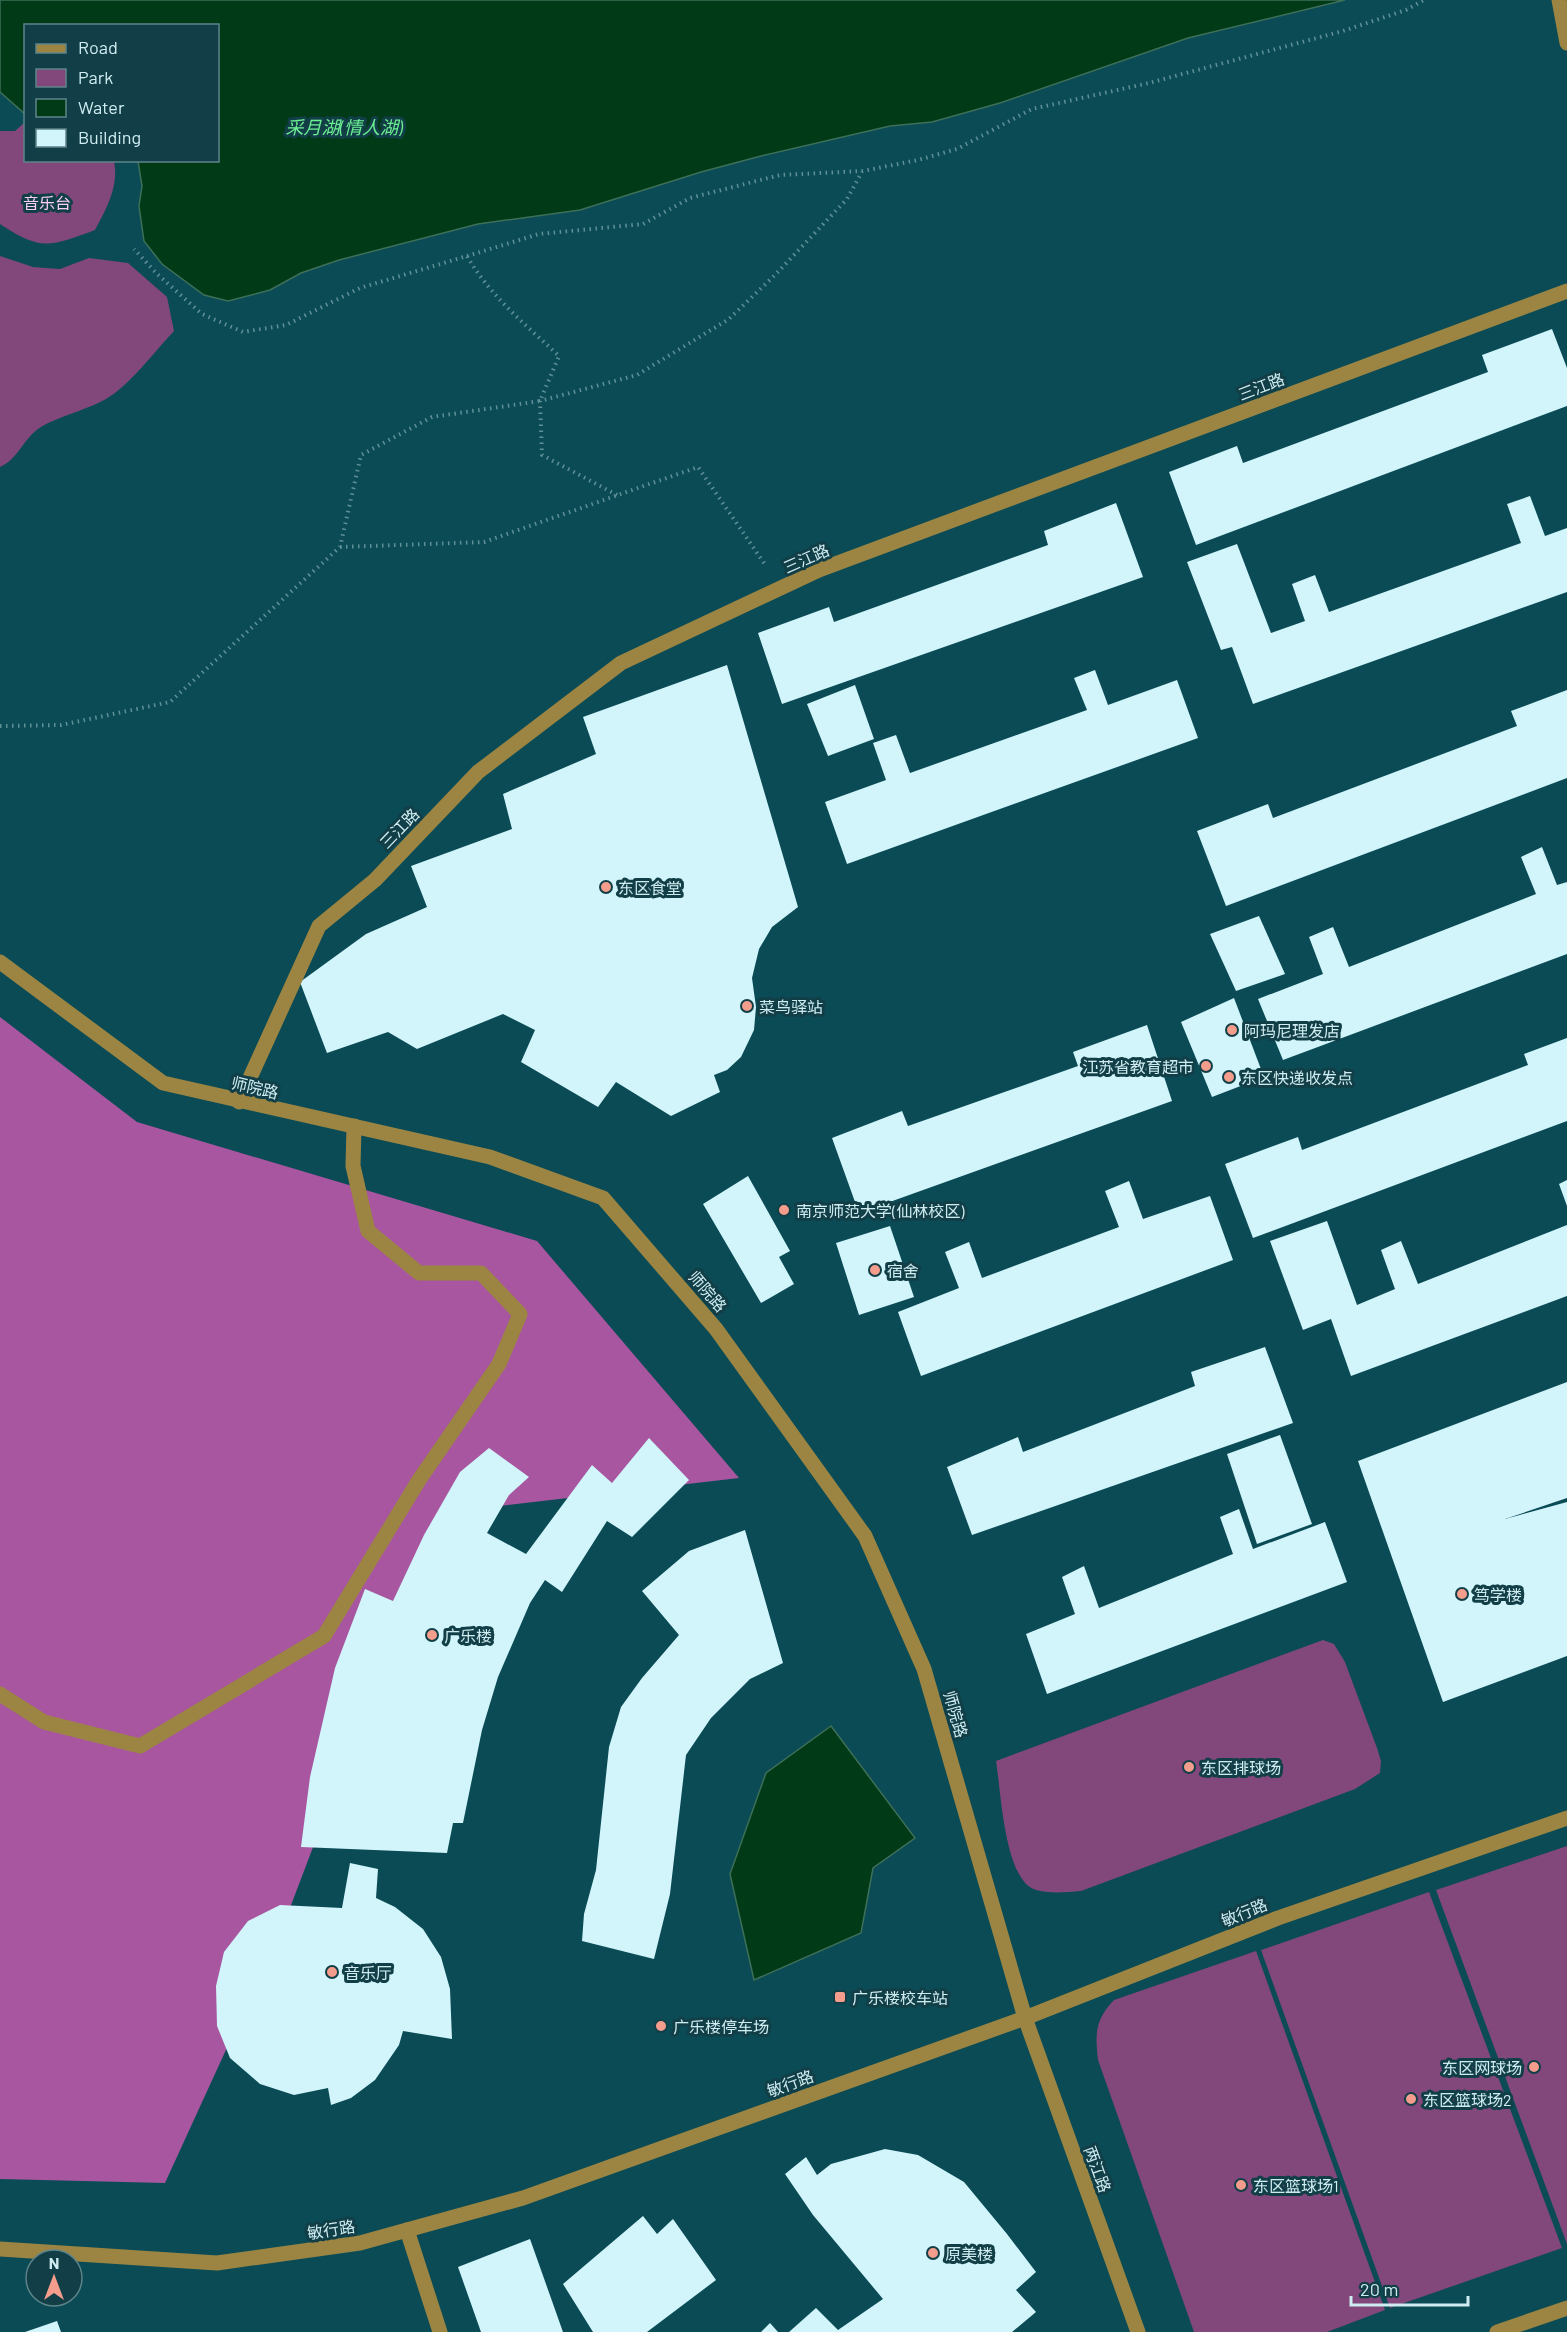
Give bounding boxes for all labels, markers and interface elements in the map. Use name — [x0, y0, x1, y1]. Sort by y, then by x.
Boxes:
legend — [24, 24, 219, 162]
text: Road — [78, 36, 118, 58]
text: Park — [78, 66, 113, 88]
text: Water — [78, 96, 125, 118]
water label: 采月湖(情人湖) — [285, 116, 404, 138]
text: Building — [78, 126, 141, 148]
park label: 音乐台 — [23, 193, 71, 212]
street label: 三江路 — [1235, 369, 1287, 403]
street label: 三江路 — [780, 540, 832, 576]
street label: 三江路 — [375, 804, 423, 852]
place label: 东区食堂 — [618, 878, 682, 897]
marker: 东区食堂 — [599, 880, 613, 894]
place label: 菜鸟驿站 — [759, 997, 823, 1016]
marker: 菜鸟驿站 — [740, 999, 754, 1013]
place label: 阿玛尼理发店 — [1244, 1021, 1340, 1040]
marker: 阿玛尼理发店 — [1225, 1023, 1239, 1037]
place label: 江苏省教育超市 — [1082, 1057, 1194, 1076]
marker: 江苏省教育超市 — [1199, 1059, 1213, 1073]
place label: 东区快递收发点 — [1241, 1068, 1353, 1087]
marker: 东区快递收发点 — [1222, 1070, 1236, 1084]
street label: 师院路 — [229, 1072, 281, 1102]
place label: 南京师范大学(仙林校区) — [796, 1201, 965, 1220]
marker: 南京师范大学(仙林校区) — [777, 1203, 791, 1217]
place label: 宿舍 — [887, 1261, 919, 1280]
marker: 宿舍 — [868, 1263, 882, 1277]
street label: 师院路 — [685, 1267, 731, 1315]
place label: 笃学楼 — [1474, 1585, 1522, 1604]
marker: 笃学楼 — [1455, 1587, 1469, 1601]
place label: 广乐楼 — [444, 1626, 492, 1645]
marker: 广乐楼 — [425, 1628, 439, 1642]
street label: 师院路 — [940, 1688, 972, 1740]
place label: 东区排球场 — [1201, 1758, 1281, 1777]
marker: 东区排球场 — [1182, 1760, 1196, 1774]
street label: 敏行路 — [1218, 1894, 1270, 1930]
place label: 音乐厅 — [344, 1963, 392, 1982]
marker: 音乐厅 — [325, 1965, 339, 1979]
place label: 广乐楼校车站 — [852, 1988, 948, 2007]
marker: 广乐楼校车站 — [833, 1990, 847, 2004]
place label: 广乐楼停车场 — [673, 2017, 769, 2036]
marker: 广乐楼停车场 — [654, 2019, 668, 2033]
place label: 东区网球场 — [1442, 2058, 1522, 2077]
marker: 东区网球场 — [1527, 2060, 1541, 2074]
street label: 敏行路 — [764, 2066, 816, 2100]
place label: 东区篮球场2 — [1423, 2090, 1512, 2109]
marker: 东区篮球场2 — [1404, 2092, 1418, 2106]
street label: 两江路 — [1081, 2143, 1115, 2195]
place label: 东区篮球场1 — [1253, 2176, 1339, 2195]
marker: 东区篮球场1 — [1234, 2178, 1248, 2192]
street label: 敏行路 — [306, 2216, 356, 2242]
place label: 原美楼 — [945, 2244, 993, 2263]
marker: 原美楼 — [926, 2246, 940, 2260]
north arrow — [24, 2248, 84, 2308]
text: N — [49, 2253, 59, 2272]
scale bar — [1351, 2269, 1468, 2307]
text: 20 m — [1360, 2278, 1398, 2300]

